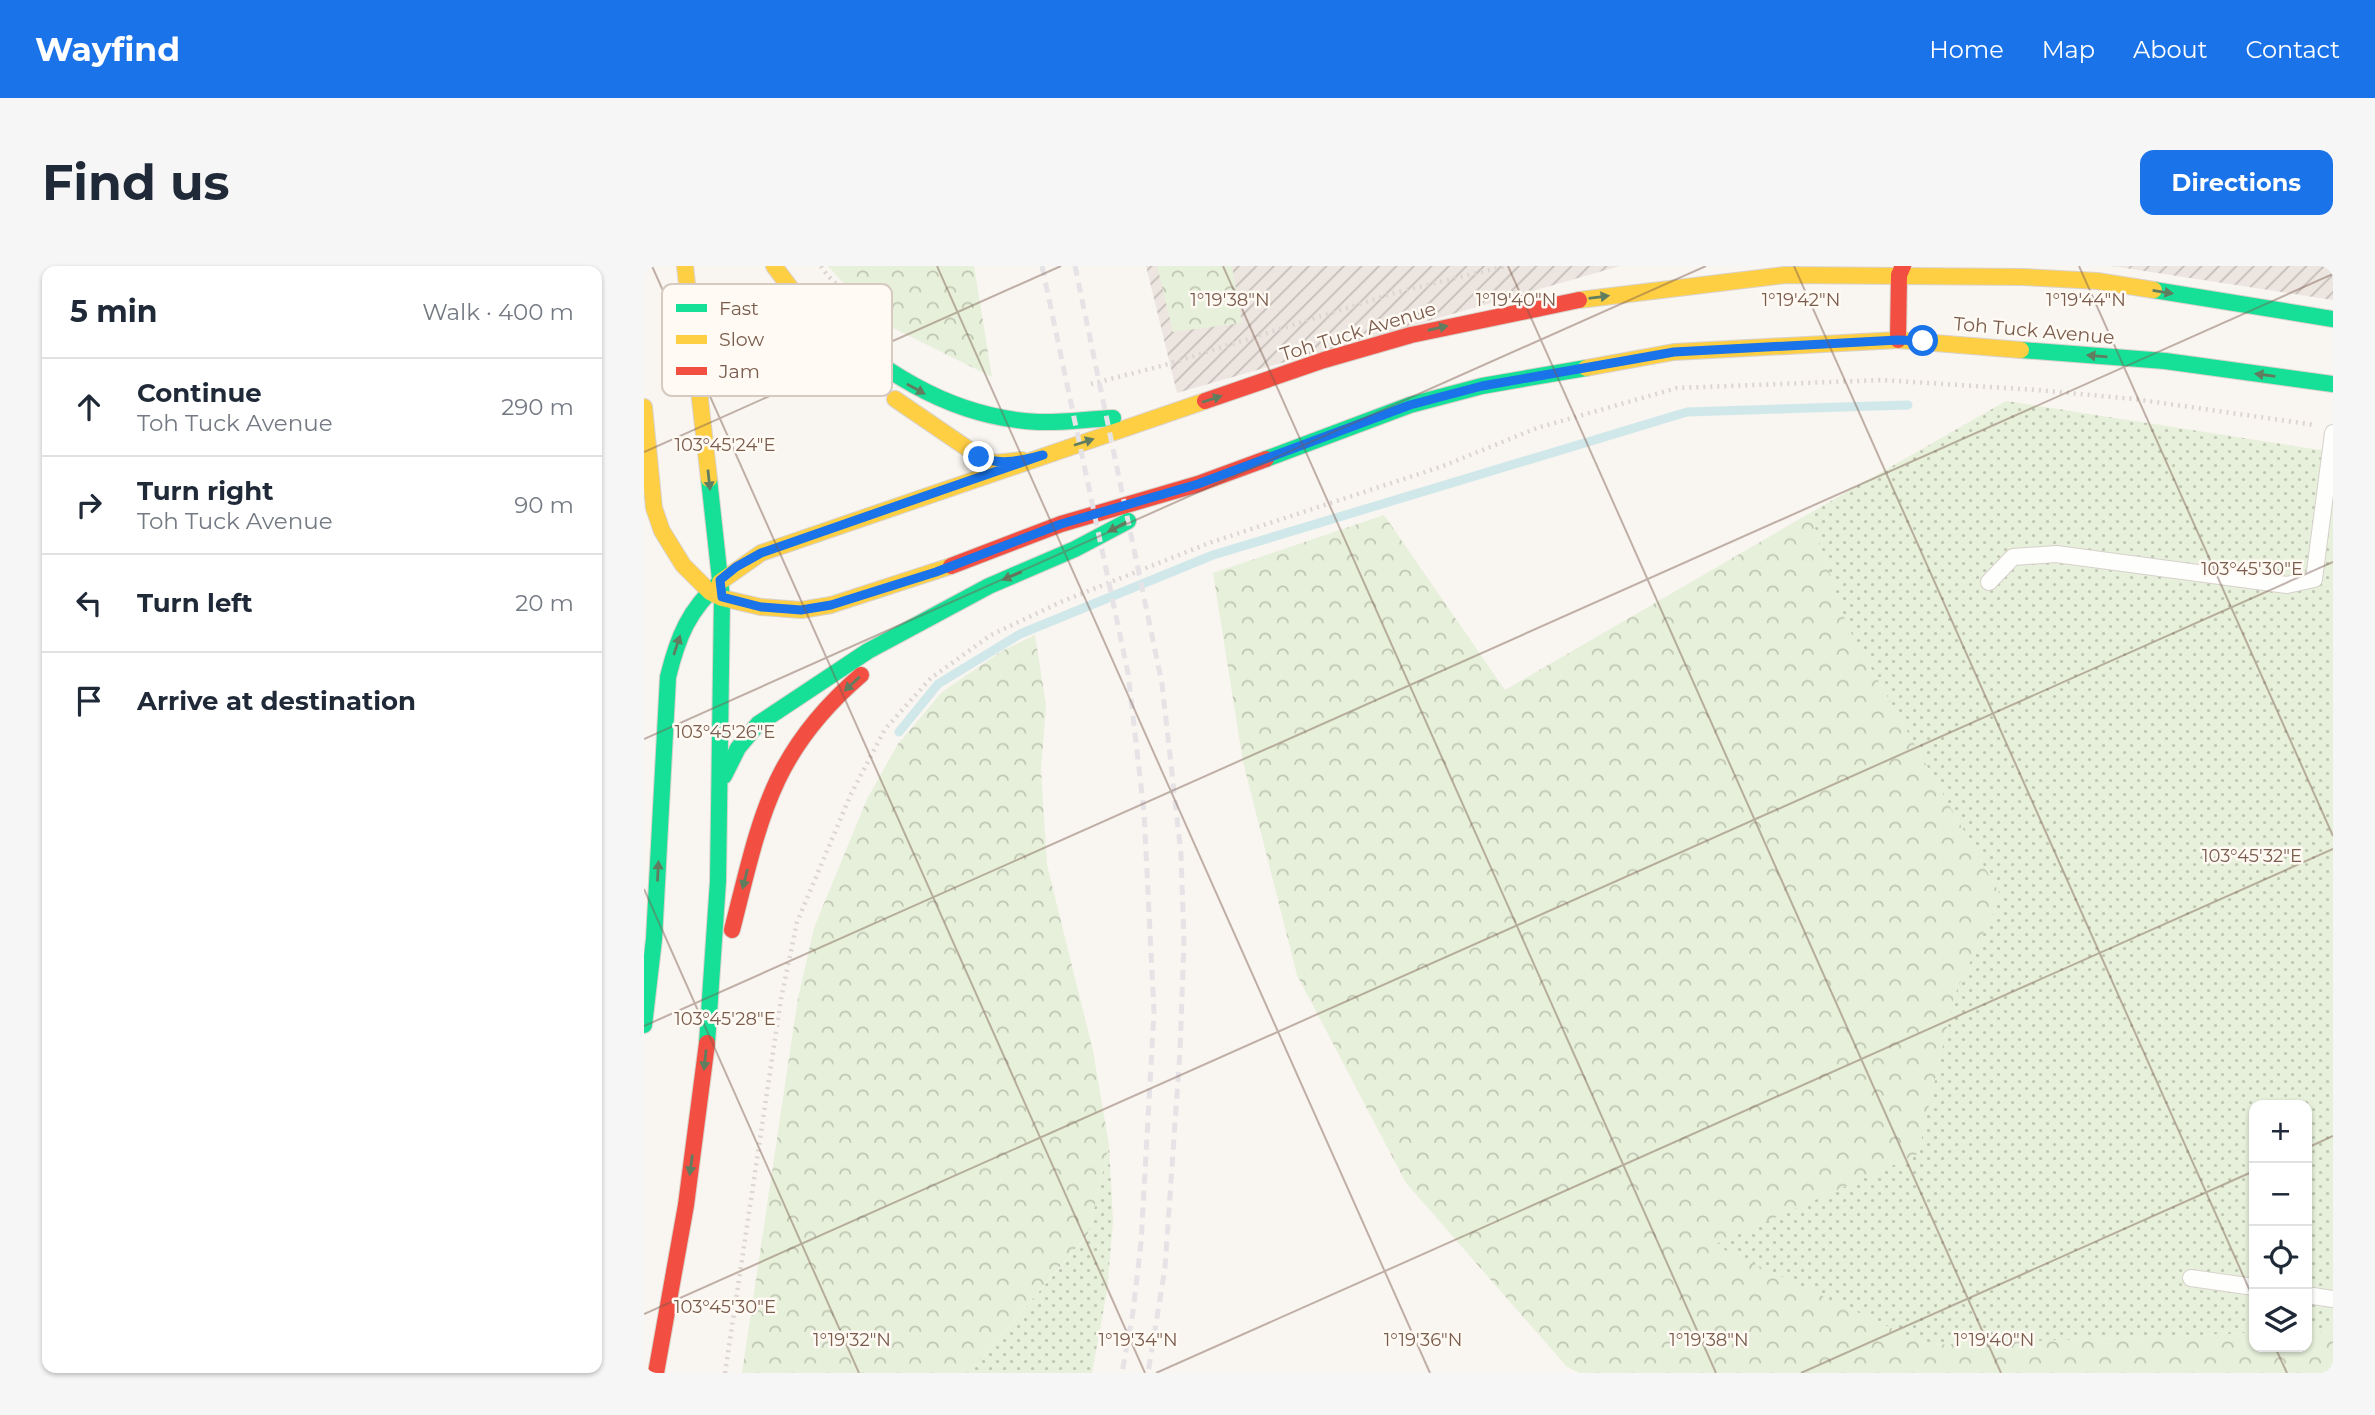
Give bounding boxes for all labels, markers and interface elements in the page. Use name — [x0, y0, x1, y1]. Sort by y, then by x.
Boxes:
text: Wayfind — [35, 29, 180, 69]
text: Home — [1929, 35, 2004, 64]
text: Map — [2042, 35, 2095, 64]
text: About — [2133, 35, 2207, 64]
text: Contact — [2245, 35, 2340, 64]
button: Directions — [2140, 150, 2333, 215]
text: Find us — [42, 153, 230, 212]
legend — [662, 284, 892, 396]
one-way arrow — [2153, 287, 2175, 298]
text: 1°19'38"N — [1190, 289, 1270, 311]
text: 1°19'40"N — [1476, 289, 1556, 311]
text: 1°19'42"N — [1762, 289, 1840, 311]
text: 1°19'44"N — [2046, 289, 2126, 311]
one-way arrow — [1588, 291, 1610, 302]
text: 5 min — [70, 293, 158, 330]
text: Fast — [719, 297, 759, 320]
street label: Toh Tuck Avenue — [1278, 297, 1439, 366]
text: Walk · 400 m — [422, 298, 574, 326]
street label: Toh Tuck Avenue — [1952, 312, 2115, 349]
one-way arrow — [1427, 323, 1449, 334]
route start — [1907, 325, 1938, 356]
text: Slow — [719, 328, 764, 351]
one-way arrow — [2086, 350, 2108, 361]
text: Jam — [718, 360, 760, 383]
one-way arrow — [2254, 369, 2276, 380]
text: Continue — [137, 377, 262, 409]
one-way arrow — [906, 383, 926, 395]
icon: ahead — [70, 388, 108, 426]
text: 290 m — [501, 393, 574, 421]
one-way arrow — [1202, 393, 1223, 404]
text: Toh Tuck Avenue — [137, 409, 333, 437]
text: 103°45'24"E — [675, 434, 776, 456]
one-way arrow — [1074, 436, 1095, 446]
route end — [963, 441, 994, 472]
one-way arrow — [704, 469, 715, 491]
text: Turn right — [137, 475, 273, 507]
icon: right — [70, 486, 108, 524]
text: 90 m — [514, 491, 574, 519]
text: Toh Tuck Avenue — [137, 507, 333, 535]
one-way arrow — [1107, 521, 1126, 533]
text: 103°45'30"E — [2201, 558, 2303, 580]
one-way arrow — [1002, 571, 1023, 582]
icon: left — [70, 584, 108, 622]
text: Turn left — [137, 587, 253, 619]
text: 20 m — [515, 589, 574, 617]
one-way arrow — [672, 635, 682, 656]
one-way arrow — [844, 675, 861, 691]
icon: arrive — [70, 682, 108, 720]
text: Arrive at destination — [137, 685, 416, 717]
text: 103°45'26"E — [675, 721, 775, 743]
text: 103°45'32"E — [2202, 845, 2302, 867]
one-way arrow — [652, 860, 663, 882]
one-way arrow — [739, 868, 750, 890]
text: 103°45'28"E — [674, 1008, 776, 1030]
one-way arrow — [699, 1050, 710, 1072]
map controls — [2249, 1100, 2312, 1352]
button: + — [2249, 1100, 2312, 1163]
one-way arrow — [686, 1154, 697, 1176]
button: − — [2249, 1163, 2312, 1226]
button: locate — [2249, 1226, 2312, 1289]
button: layers — [2249, 1289, 2312, 1352]
text: 103°45'30"E — [674, 1296, 776, 1318]
text: 1°19'32"N — [813, 1329, 891, 1351]
text: 1°19'34"N — [1098, 1329, 1178, 1351]
text: 1°19'36"N — [1384, 1329, 1462, 1351]
text: 1°19'38"N — [1669, 1329, 1749, 1351]
text: 1°19'40"N — [1954, 1329, 2034, 1351]

